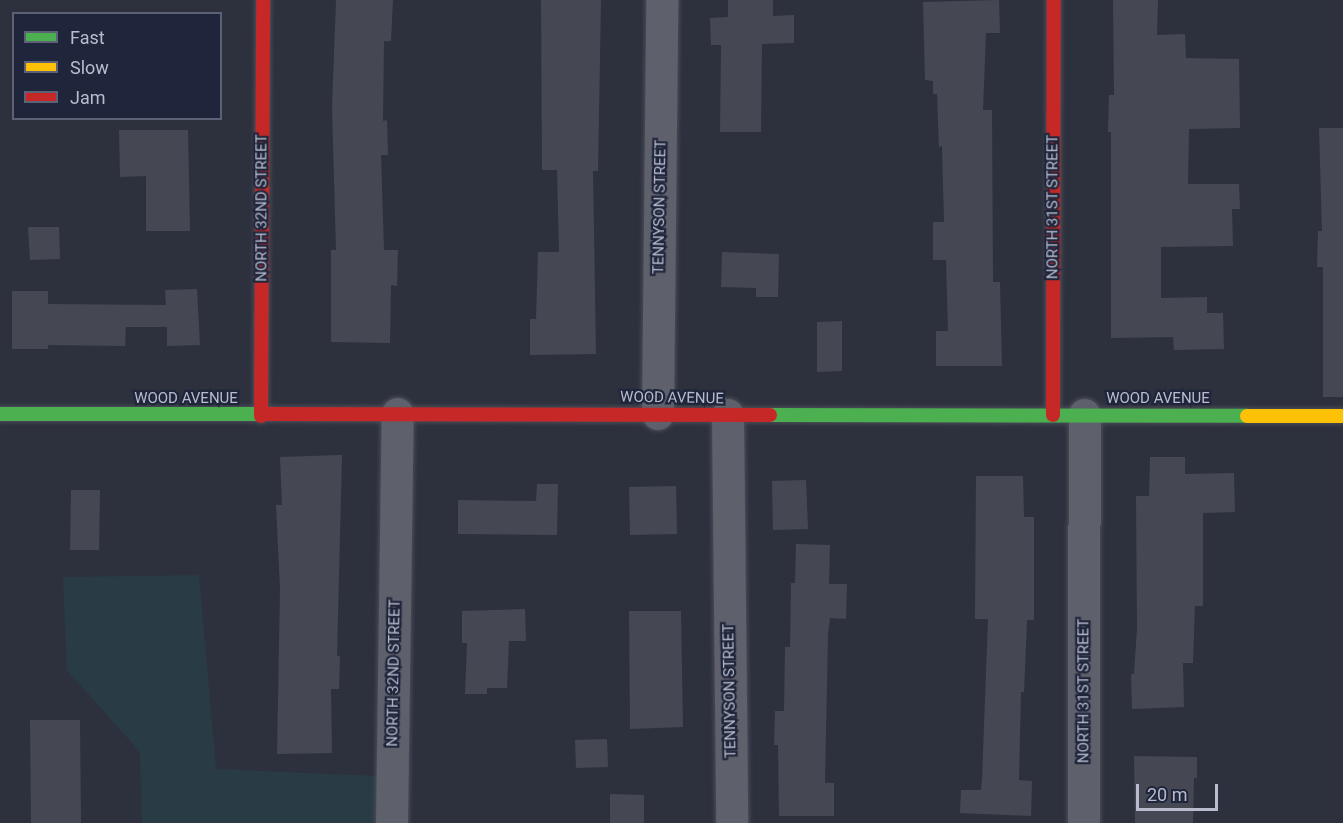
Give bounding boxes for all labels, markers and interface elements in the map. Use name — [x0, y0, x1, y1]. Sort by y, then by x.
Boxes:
legend — [12, 12, 222, 120]
text: Fast — [70, 27, 105, 48]
text: Slow — [70, 57, 109, 78]
text: Jam — [70, 87, 106, 108]
street label: NORTH 32ND STREET — [253, 134, 271, 282]
street label: NORTH 31ST STREET — [1044, 135, 1062, 279]
street label: TENNYSON STREET — [650, 140, 670, 274]
street label: WOOD AVENUE — [620, 388, 724, 408]
street label: WOOD AVENUE — [134, 390, 238, 408]
street label: WOOD AVENUE — [1106, 390, 1210, 408]
street label: NORTH 32ND STREET — [384, 599, 404, 747]
street label: NORTH 31ST STREET — [1075, 619, 1093, 763]
street label: TENNYSON STREET — [720, 624, 740, 758]
scale bar — [1139, 772, 1222, 810]
text: 20 m — [1147, 784, 1187, 805]

